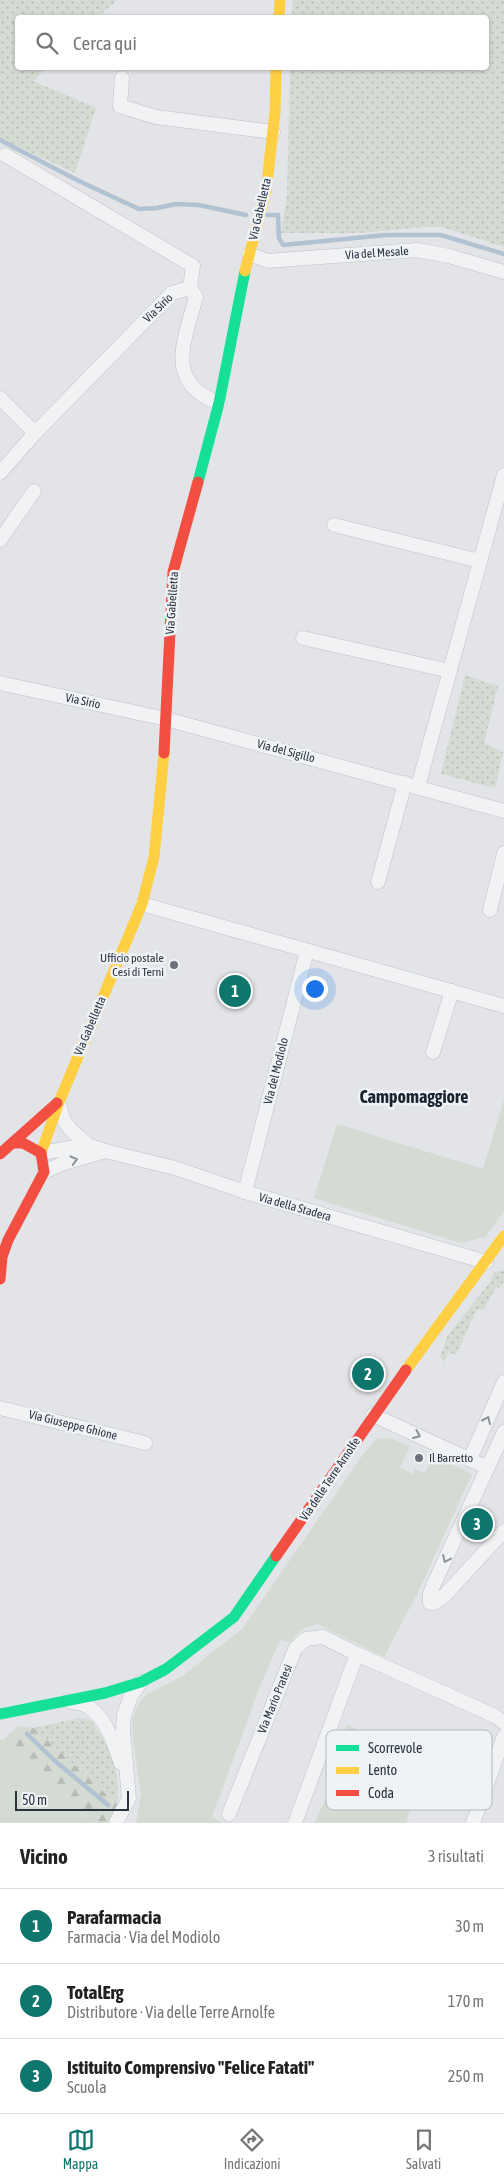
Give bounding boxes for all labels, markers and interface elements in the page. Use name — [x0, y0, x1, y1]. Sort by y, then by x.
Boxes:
search box — [15, 15, 489, 70]
icon: search — [33, 29, 61, 57]
text: Cerca qui — [73, 32, 137, 54]
street label: Via Gabelletta — [246, 177, 274, 241]
street label: Via del Mesale — [345, 244, 409, 262]
street label: Via Sirio — [140, 290, 176, 325]
street label: Via Gabelletta — [163, 571, 181, 635]
street label: Via Sirio — [64, 690, 102, 712]
street label: Via del Sigillo — [255, 737, 317, 766]
place label: Ufficio postale Cesi di Terni — [100, 951, 164, 979]
marker: Ufficio postale Cesi di Terni — [168, 959, 180, 971]
pin: 1 — [219, 972, 251, 1010]
your location — [302, 976, 328, 1002]
street label: Via Gabelletta — [71, 994, 109, 1058]
street label: Via del Modiolo — [261, 1036, 291, 1106]
district label: Campomaggiore — [360, 1086, 468, 1107]
one-way arrow — [69, 1156, 77, 1166]
street label: Via della Stadera — [257, 1190, 333, 1224]
pin: 2 — [352, 1355, 384, 1393]
street label: Via Giuseppe Ghione — [27, 1407, 119, 1443]
one-way arrow — [480, 1416, 491, 1425]
one-way arrow — [412, 1429, 421, 1440]
street label: Via delle Terre Arnolfe — [297, 1435, 363, 1523]
place label: Il Barretto — [429, 1451, 473, 1465]
marker: Il Barretto — [413, 1452, 425, 1464]
pin: 3 — [461, 1505, 493, 1543]
one-way arrow — [442, 1554, 452, 1563]
street label: Via Mario Pratesi — [255, 1662, 295, 1736]
legend — [326, 1730, 492, 1810]
text: Scorrevole — [368, 1740, 422, 1756]
text: Lento — [368, 1762, 397, 1778]
text: Coda — [368, 1785, 394, 1801]
scale bar — [15, 1788, 129, 1811]
text: 50 m — [22, 1792, 47, 1808]
text: Vicino — [20, 1844, 68, 1868]
text: 3 risultati — [428, 1847, 484, 1865]
text: Parafarmacia — [67, 1906, 161, 1928]
text: 1 — [32, 1917, 40, 1935]
text: 30 m — [455, 1917, 484, 1935]
text: Farmacia · Via del Modiolo — [67, 1928, 220, 1946]
text: TotalErg — [67, 1981, 124, 2003]
text: 2 — [32, 1992, 40, 2010]
text: 170 m — [448, 1992, 484, 2010]
text: Distributore · Via delle Terre Arnolfe — [67, 2003, 275, 2021]
text: Istituito Comprensivo "Felice Fatati" — [67, 2056, 314, 2078]
text: 3 — [32, 2067, 40, 2085]
text: 250 m — [448, 2067, 484, 2085]
text: Scuola — [67, 2078, 107, 2096]
tab: Mappa — [63, 2126, 98, 2172]
tab: Indicazioni — [224, 2126, 281, 2172]
tab: Salvati — [406, 2126, 441, 2172]

